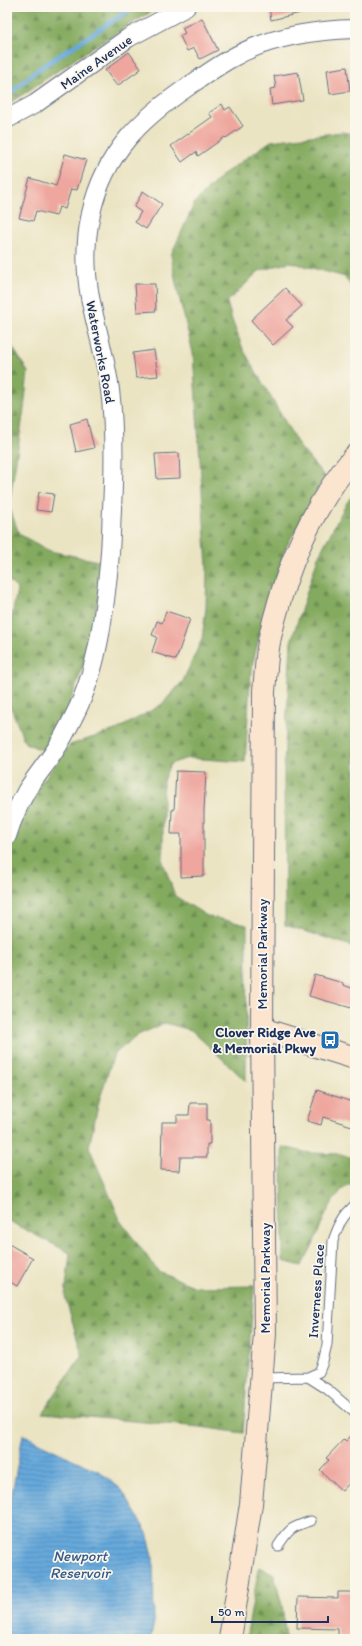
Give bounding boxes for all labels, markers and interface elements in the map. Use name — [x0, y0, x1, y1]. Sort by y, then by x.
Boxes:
street label: Maine Avenue — [57, 31, 136, 94]
street label: Waterworks Road — [82, 299, 119, 405]
street label: Memorial Parkway — [254, 898, 271, 1009]
place label: Clover Ridge Ave & Memorial Pkwy — [213, 1024, 316, 1057]
bus stop icon: Clover Ridge Ave & Memorial Pkwy — [319, 1029, 341, 1051]
street label: Memorial Parkway — [257, 1222, 274, 1333]
street label: Inverness Place — [305, 1243, 328, 1339]
water label: Newport Reservoir — [50, 1547, 112, 1582]
scale bar — [212, 1598, 328, 1624]
text: 50 m — [218, 1605, 244, 1619]

